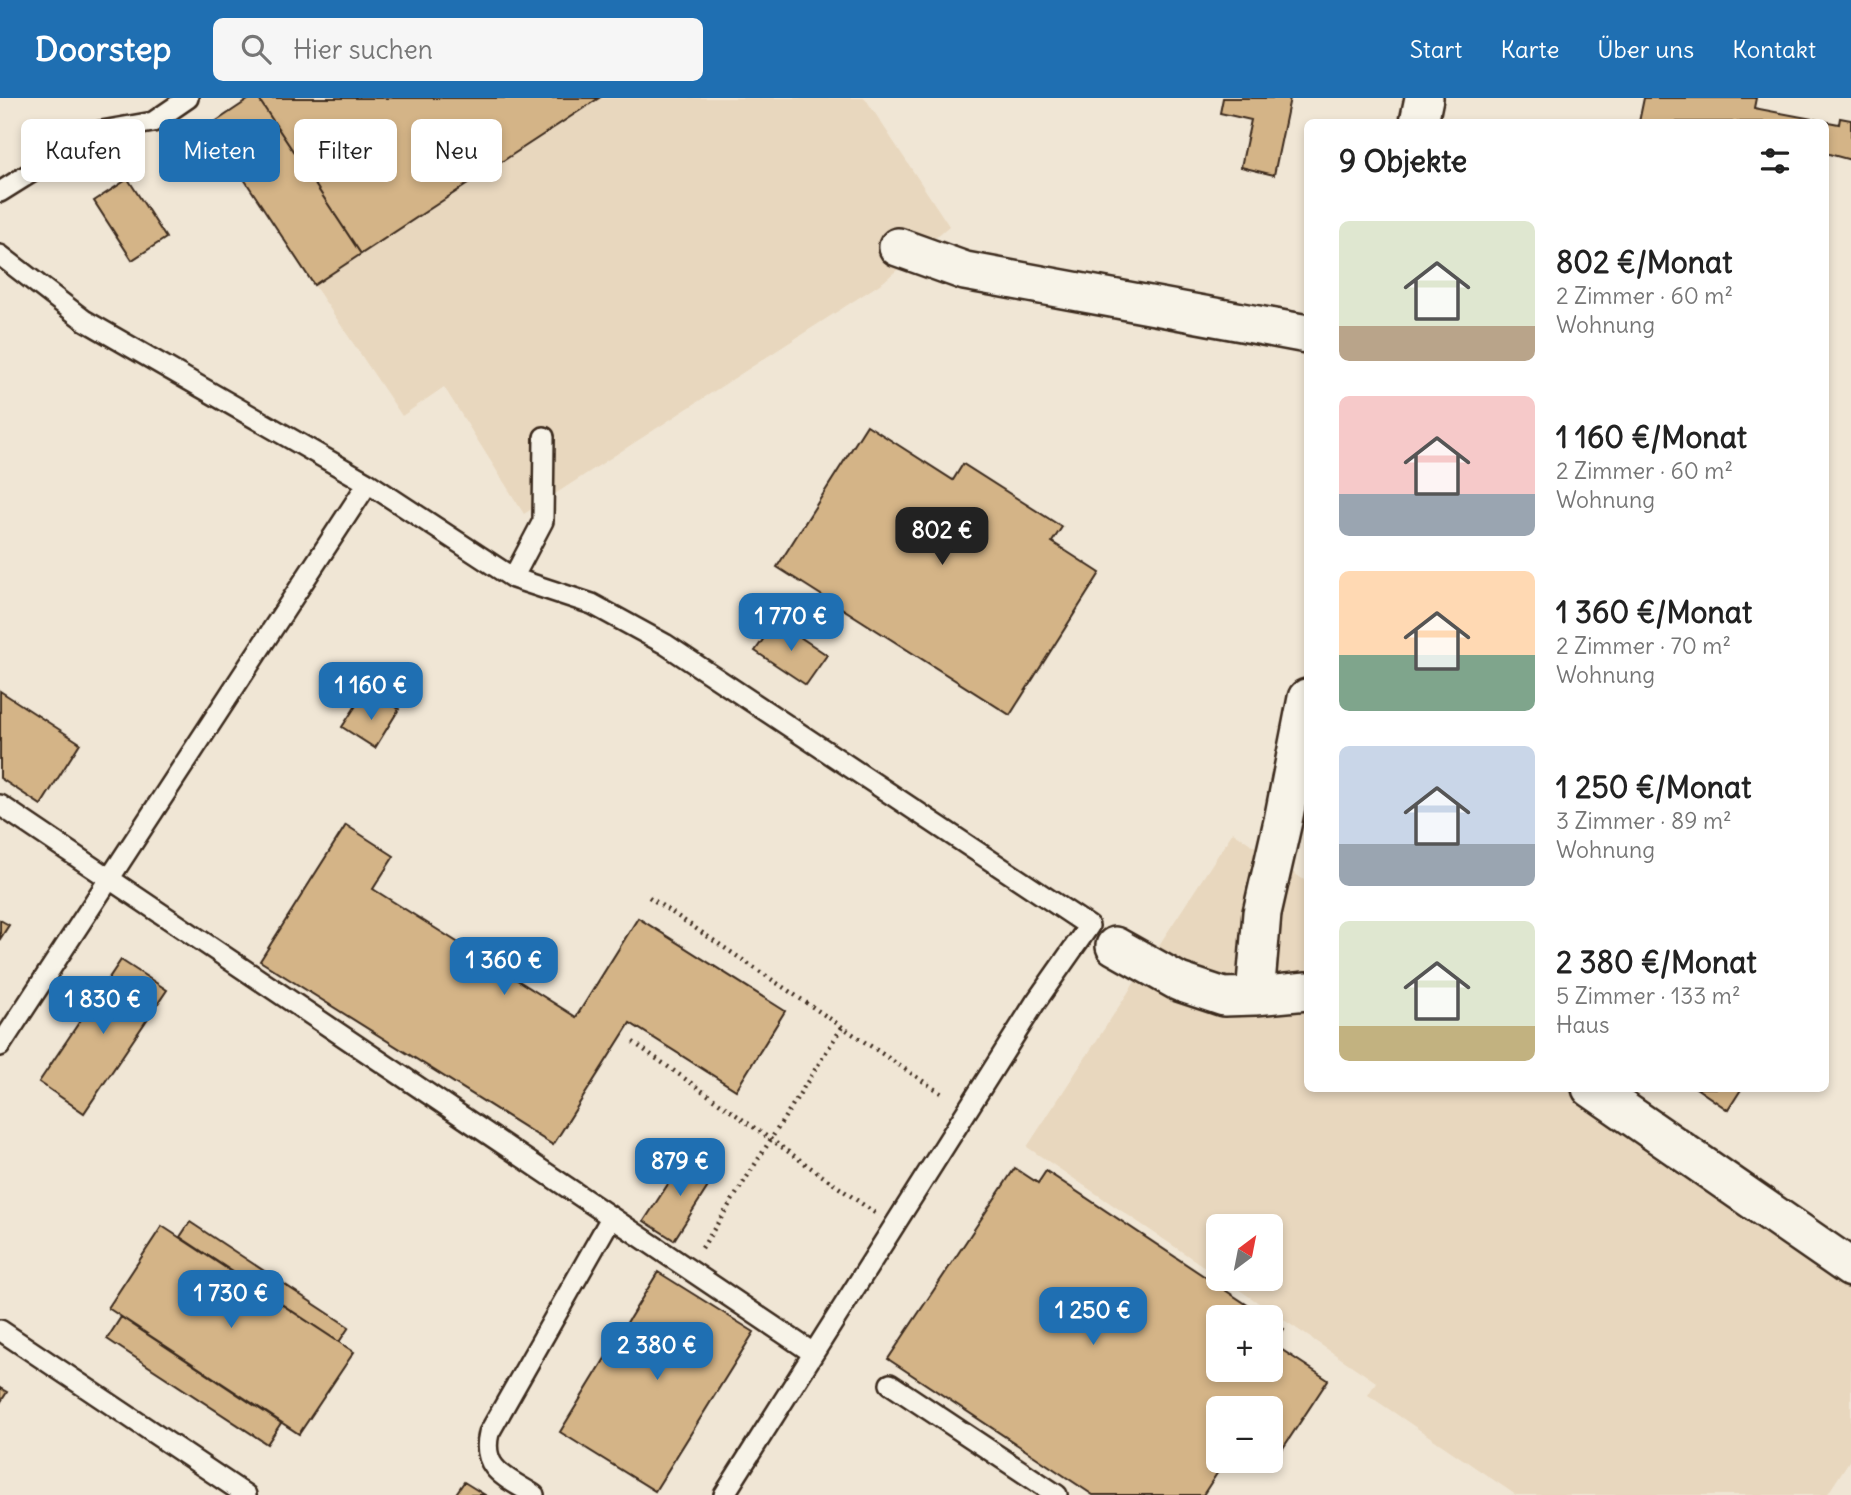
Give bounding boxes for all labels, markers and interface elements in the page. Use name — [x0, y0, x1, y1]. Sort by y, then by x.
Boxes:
search box — [213, 18, 703, 81]
text: Doorstep — [35, 28, 171, 70]
icon: search — [237, 30, 275, 68]
text: Hier suchen — [293, 33, 433, 66]
text: Start — [1410, 34, 1462, 64]
text: Karte — [1500, 34, 1559, 64]
text: Über uns — [1597, 34, 1694, 64]
text: Kontakt — [1732, 34, 1816, 64]
chip: Kaufen — [21, 119, 145, 182]
chip: Mieten — [159, 119, 280, 182]
chip: Filter — [294, 119, 397, 182]
chip: Neu — [411, 119, 502, 182]
text: 9 Objekte — [1339, 142, 1467, 180]
icon: filters — [1756, 142, 1794, 180]
text: 802 €/Monat — [1556, 243, 1732, 281]
icon: home — [1395, 249, 1479, 333]
text: 2 Zimmer · 60 m² — [1556, 281, 1733, 310]
text: Wohnung — [1556, 310, 1655, 339]
text: 1 160 €/Monat — [1556, 418, 1747, 456]
icon: home — [1395, 424, 1479, 508]
text: 2 Zimmer · 60 m² — [1556, 456, 1733, 485]
text: Wohnung — [1556, 485, 1655, 514]
pin: 802 € — [893, 508, 991, 567]
text: 802 € — [911, 515, 973, 544]
text: 1 360 €/Monat — [1556, 593, 1752, 631]
pin: 1 770 € — [726, 594, 856, 653]
icon: home — [1395, 599, 1479, 683]
text: 1 770 € — [755, 601, 827, 630]
text: 2 Zimmer · 70 m² — [1556, 631, 1731, 660]
text: Wohnung — [1556, 660, 1655, 689]
pin: 1 160 € — [306, 662, 436, 722]
text: 1 160 € — [335, 670, 407, 699]
text: 1 250 €/Monat — [1556, 768, 1751, 806]
icon: home — [1395, 774, 1479, 858]
text: 3 Zimmer · 89 m² — [1556, 806, 1732, 835]
text: Wohnung — [1556, 835, 1655, 864]
pin: 1 360 € — [439, 937, 569, 997]
text: 2 380 €/Monat — [1556, 943, 1757, 981]
text: 1 360 € — [466, 945, 542, 974]
icon: home — [1395, 949, 1479, 1033]
pin: 1 830 € — [38, 976, 168, 1036]
text: 5 Zimmer · 133 m² — [1556, 981, 1741, 1010]
text: 1 830 € — [65, 984, 141, 1013]
text: Haus — [1556, 1010, 1609, 1039]
pin: 879 € — [631, 1138, 729, 1198]
text: 879 € — [651, 1146, 709, 1175]
north arrow — [1206, 1214, 1283, 1292]
map controls — [1206, 1214, 1283, 1473]
pin: 1 730 € — [166, 1270, 296, 1330]
text: 1 730 € — [194, 1278, 268, 1307]
pin: 1 250 € — [1028, 1288, 1158, 1347]
text: 1 250 € — [1055, 1295, 1131, 1324]
button: + — [1206, 1305, 1283, 1382]
pin: 2 380 € — [592, 1322, 722, 1382]
text: 2 380 € — [617, 1330, 697, 1359]
button: − — [1206, 1396, 1283, 1473]

